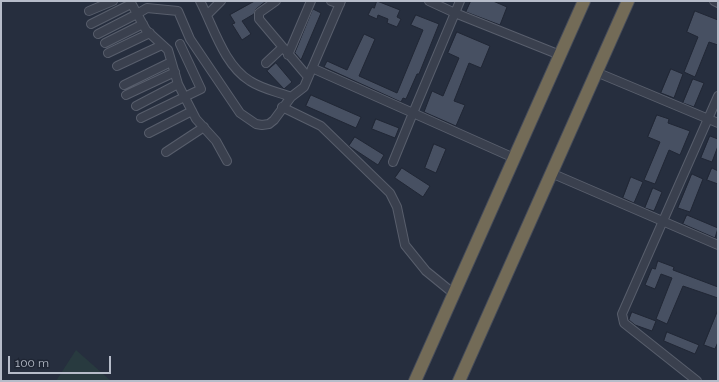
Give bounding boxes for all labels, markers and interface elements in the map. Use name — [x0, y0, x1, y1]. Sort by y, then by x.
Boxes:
scale bar — [10, 348, 113, 374]
text: 100 m — [15, 356, 49, 370]

